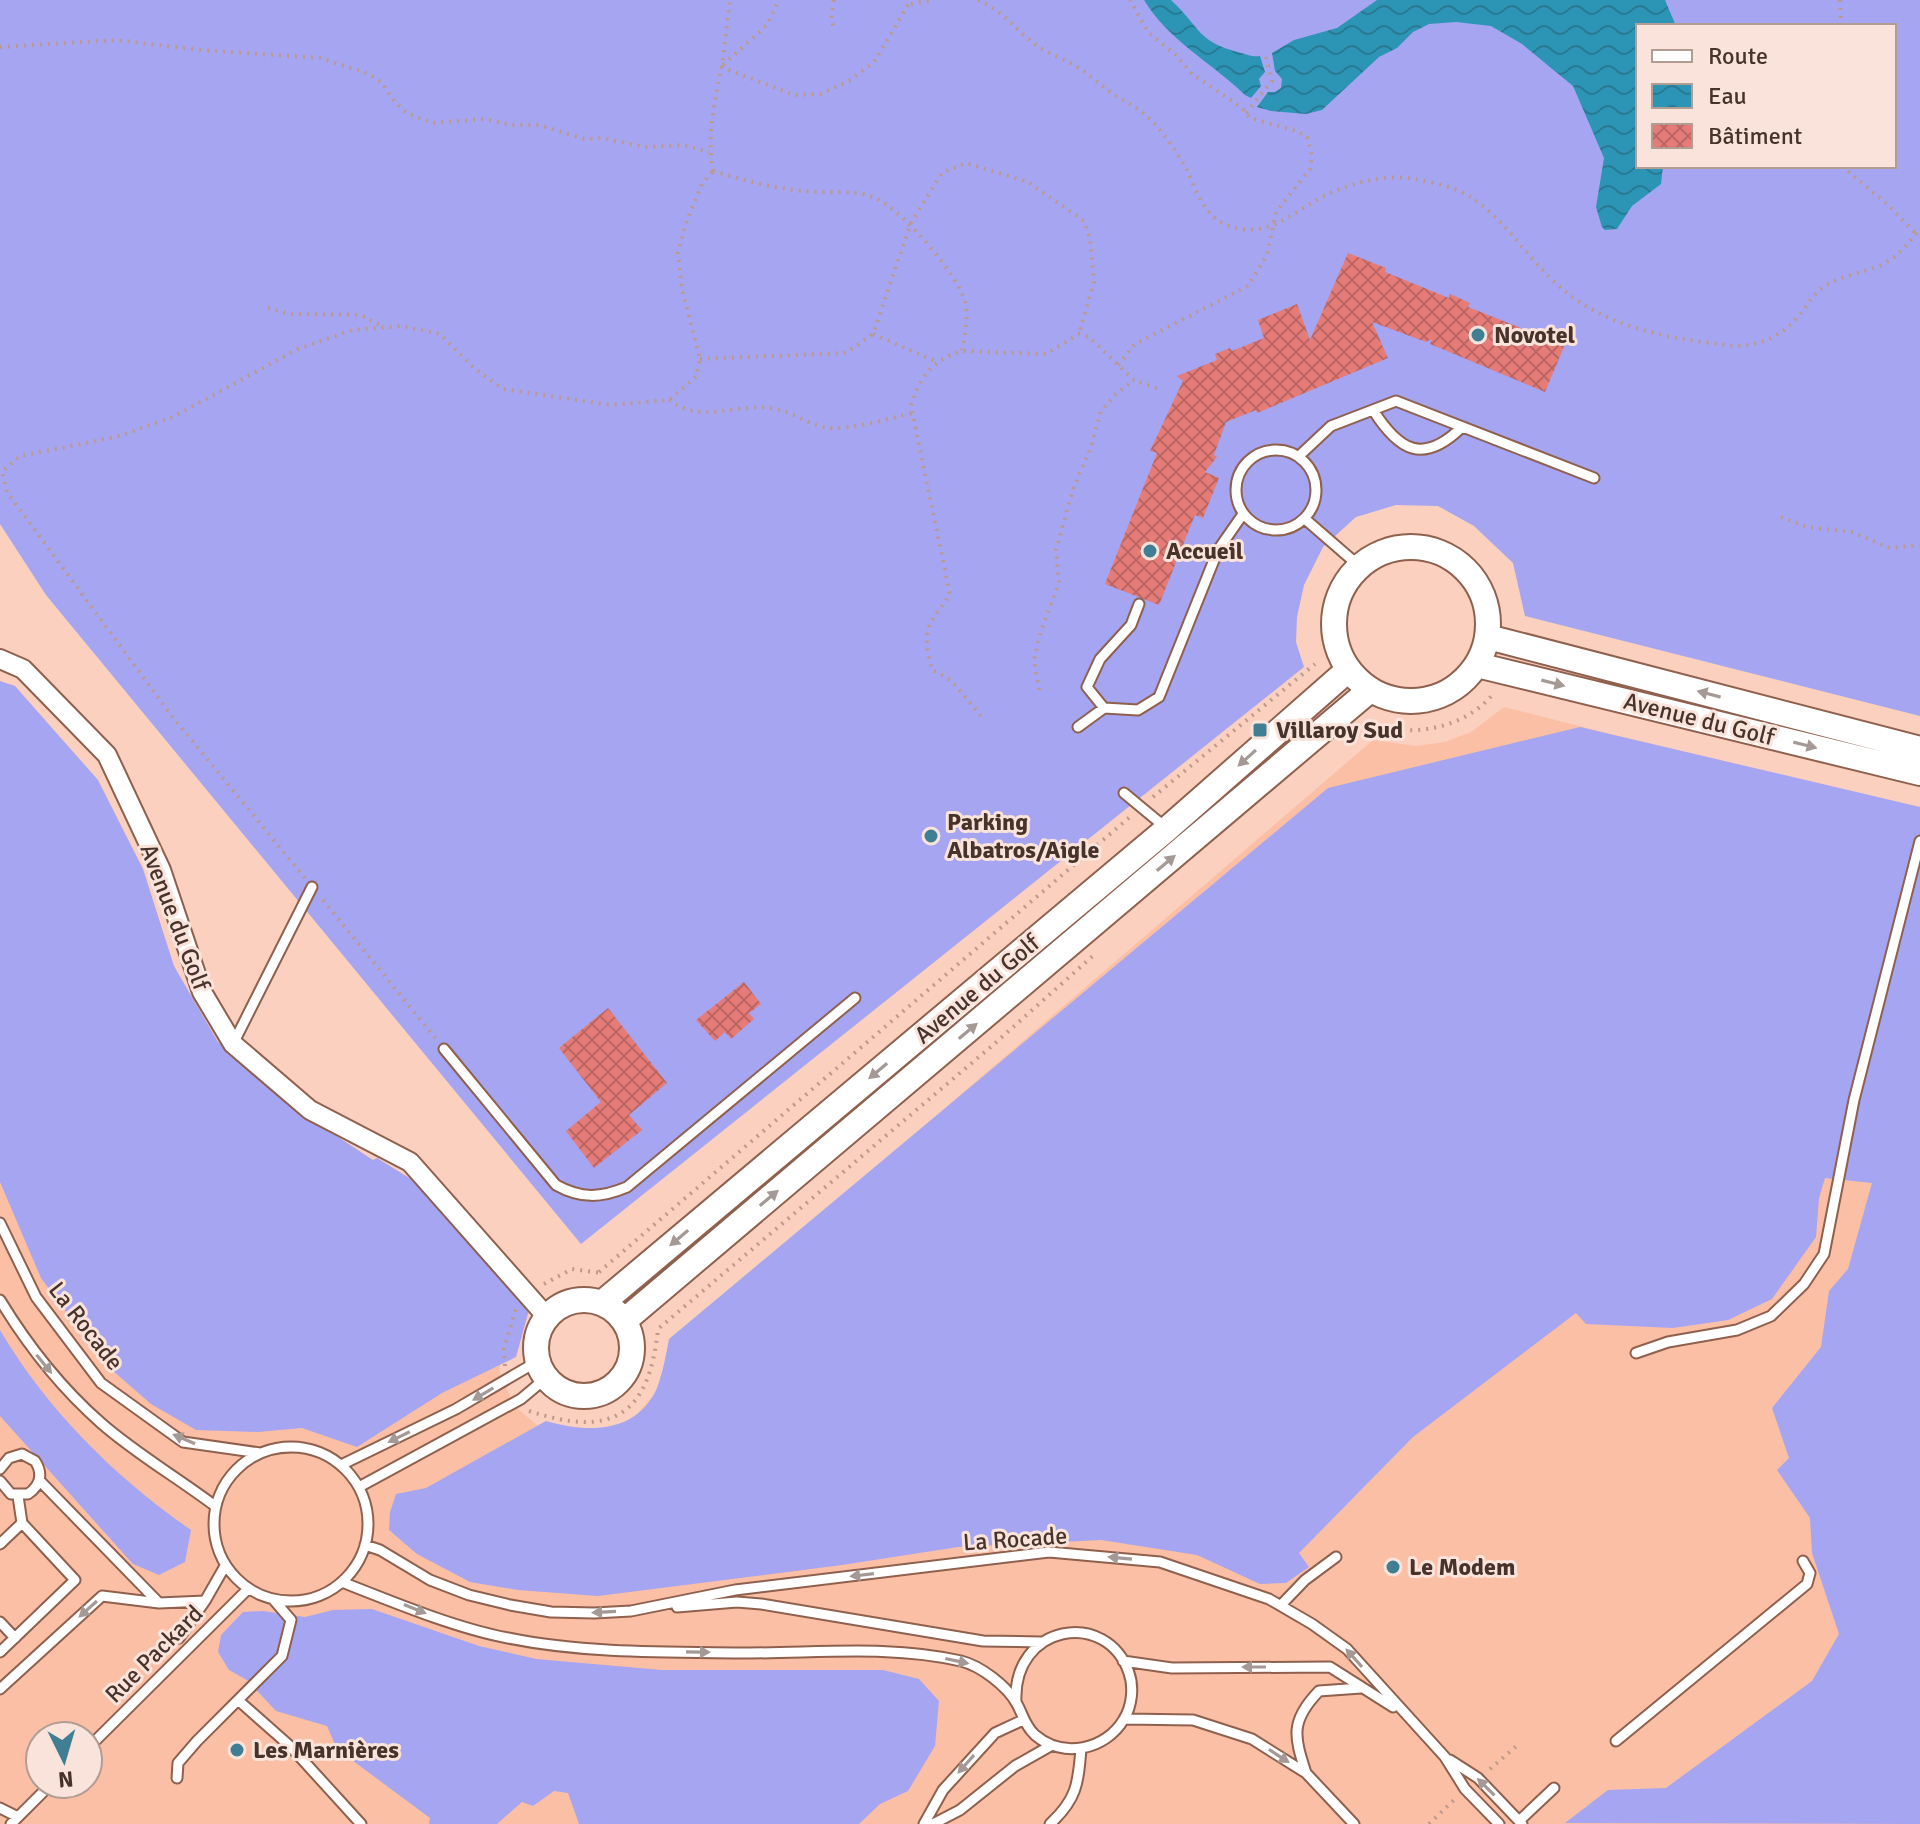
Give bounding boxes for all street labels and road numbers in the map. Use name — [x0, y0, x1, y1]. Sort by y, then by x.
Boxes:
street label: Avenue du Golf — [1620, 686, 1778, 752]
street label: Avenue du Golf — [133, 840, 217, 995]
street label: Avenue du Golf — [908, 927, 1046, 1050]
street label: La Rocade — [42, 1276, 130, 1376]
street label: La Rocade — [962, 1520, 1068, 1558]
street label: Rue Packard — [99, 1599, 209, 1709]

